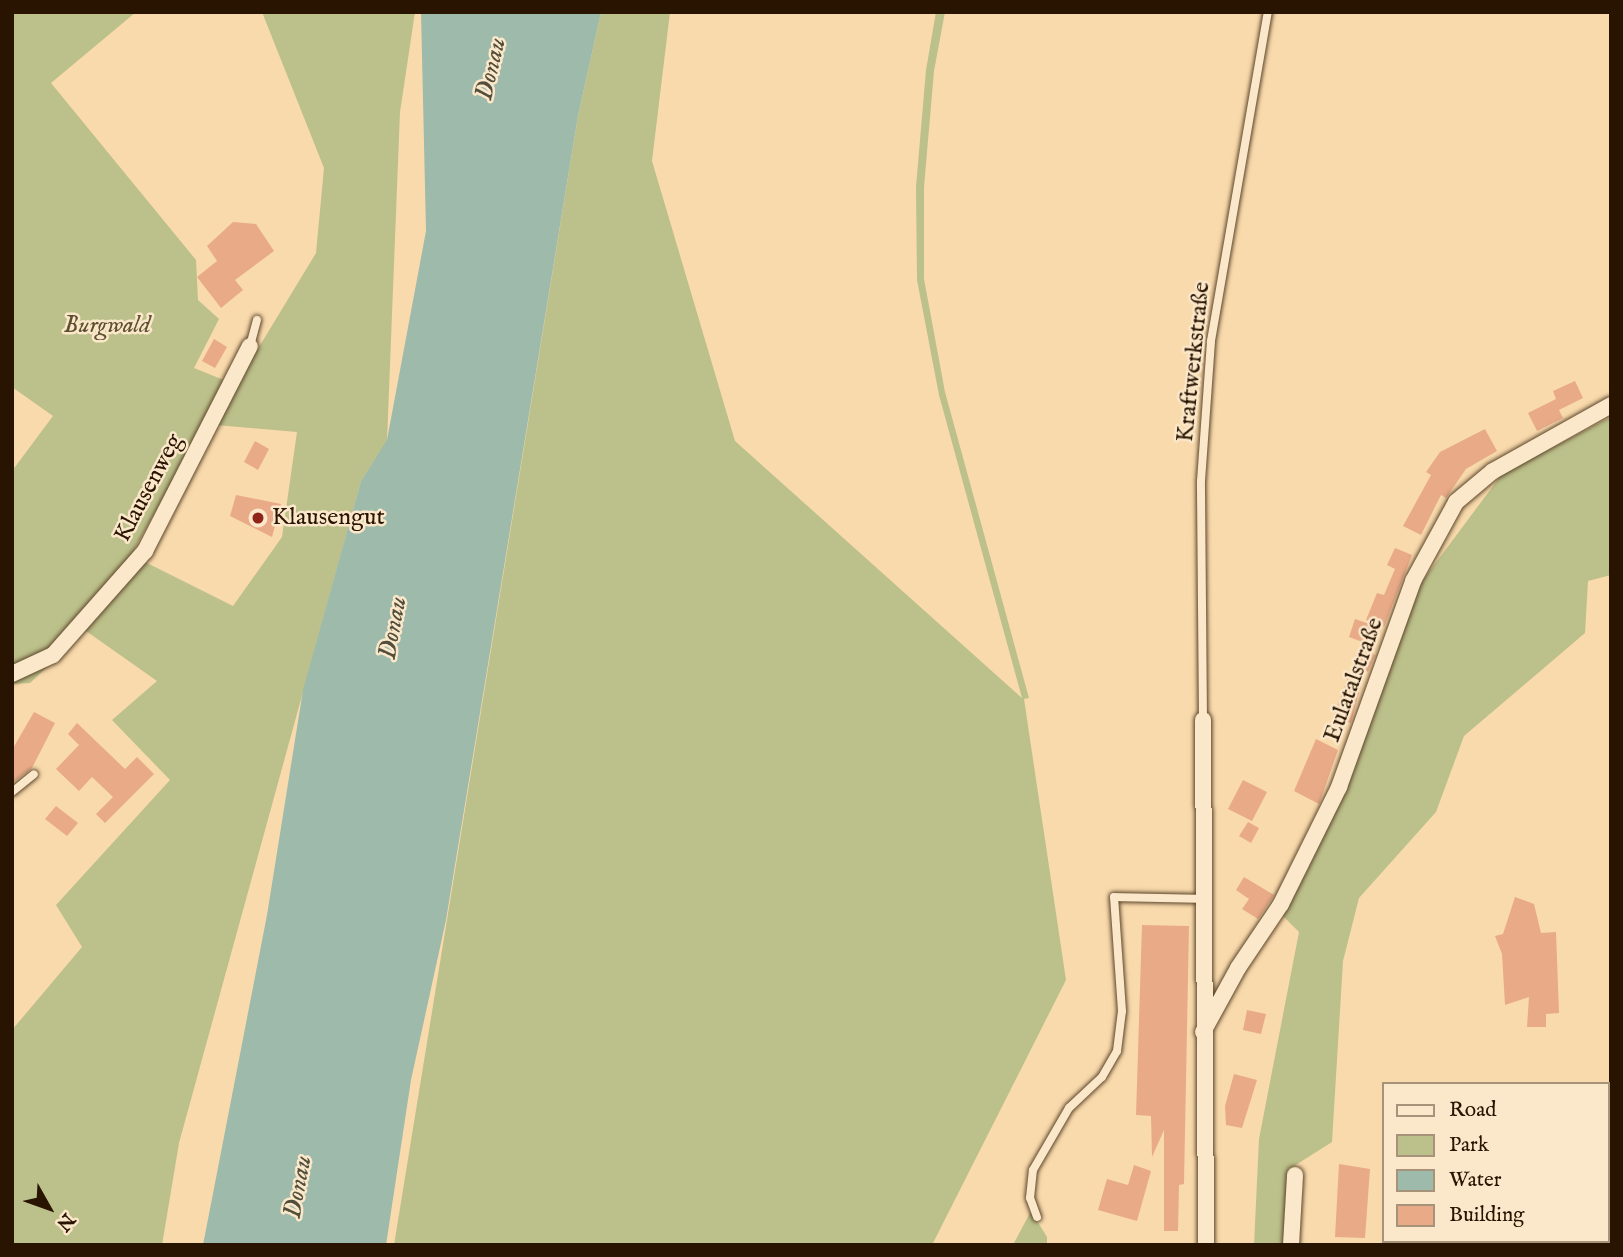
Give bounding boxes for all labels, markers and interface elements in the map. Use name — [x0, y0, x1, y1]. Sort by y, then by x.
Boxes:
water label: Donau — [469, 35, 513, 103]
street label: Kraftwerkstraße — [1171, 280, 1217, 444]
park label: Burgwald — [64, 312, 150, 340]
street label: Klausenweg — [108, 429, 190, 547]
place label: Klausengut — [272, 504, 385, 532]
marker: Klausengut — [250, 510, 266, 526]
water label: Donau — [372, 594, 414, 662]
street label: Eulatalstraße — [1318, 614, 1390, 746]
legend — [1382, 1082, 1609, 1243]
text: Road — [1449, 1097, 1496, 1124]
text: Park — [1449, 1132, 1489, 1159]
water label: Donau — [277, 1153, 319, 1221]
text: Water — [1449, 1167, 1501, 1194]
north arrow — [14, 1173, 84, 1243]
text: Building — [1449, 1202, 1524, 1229]
text: N — [51, 1207, 80, 1236]

